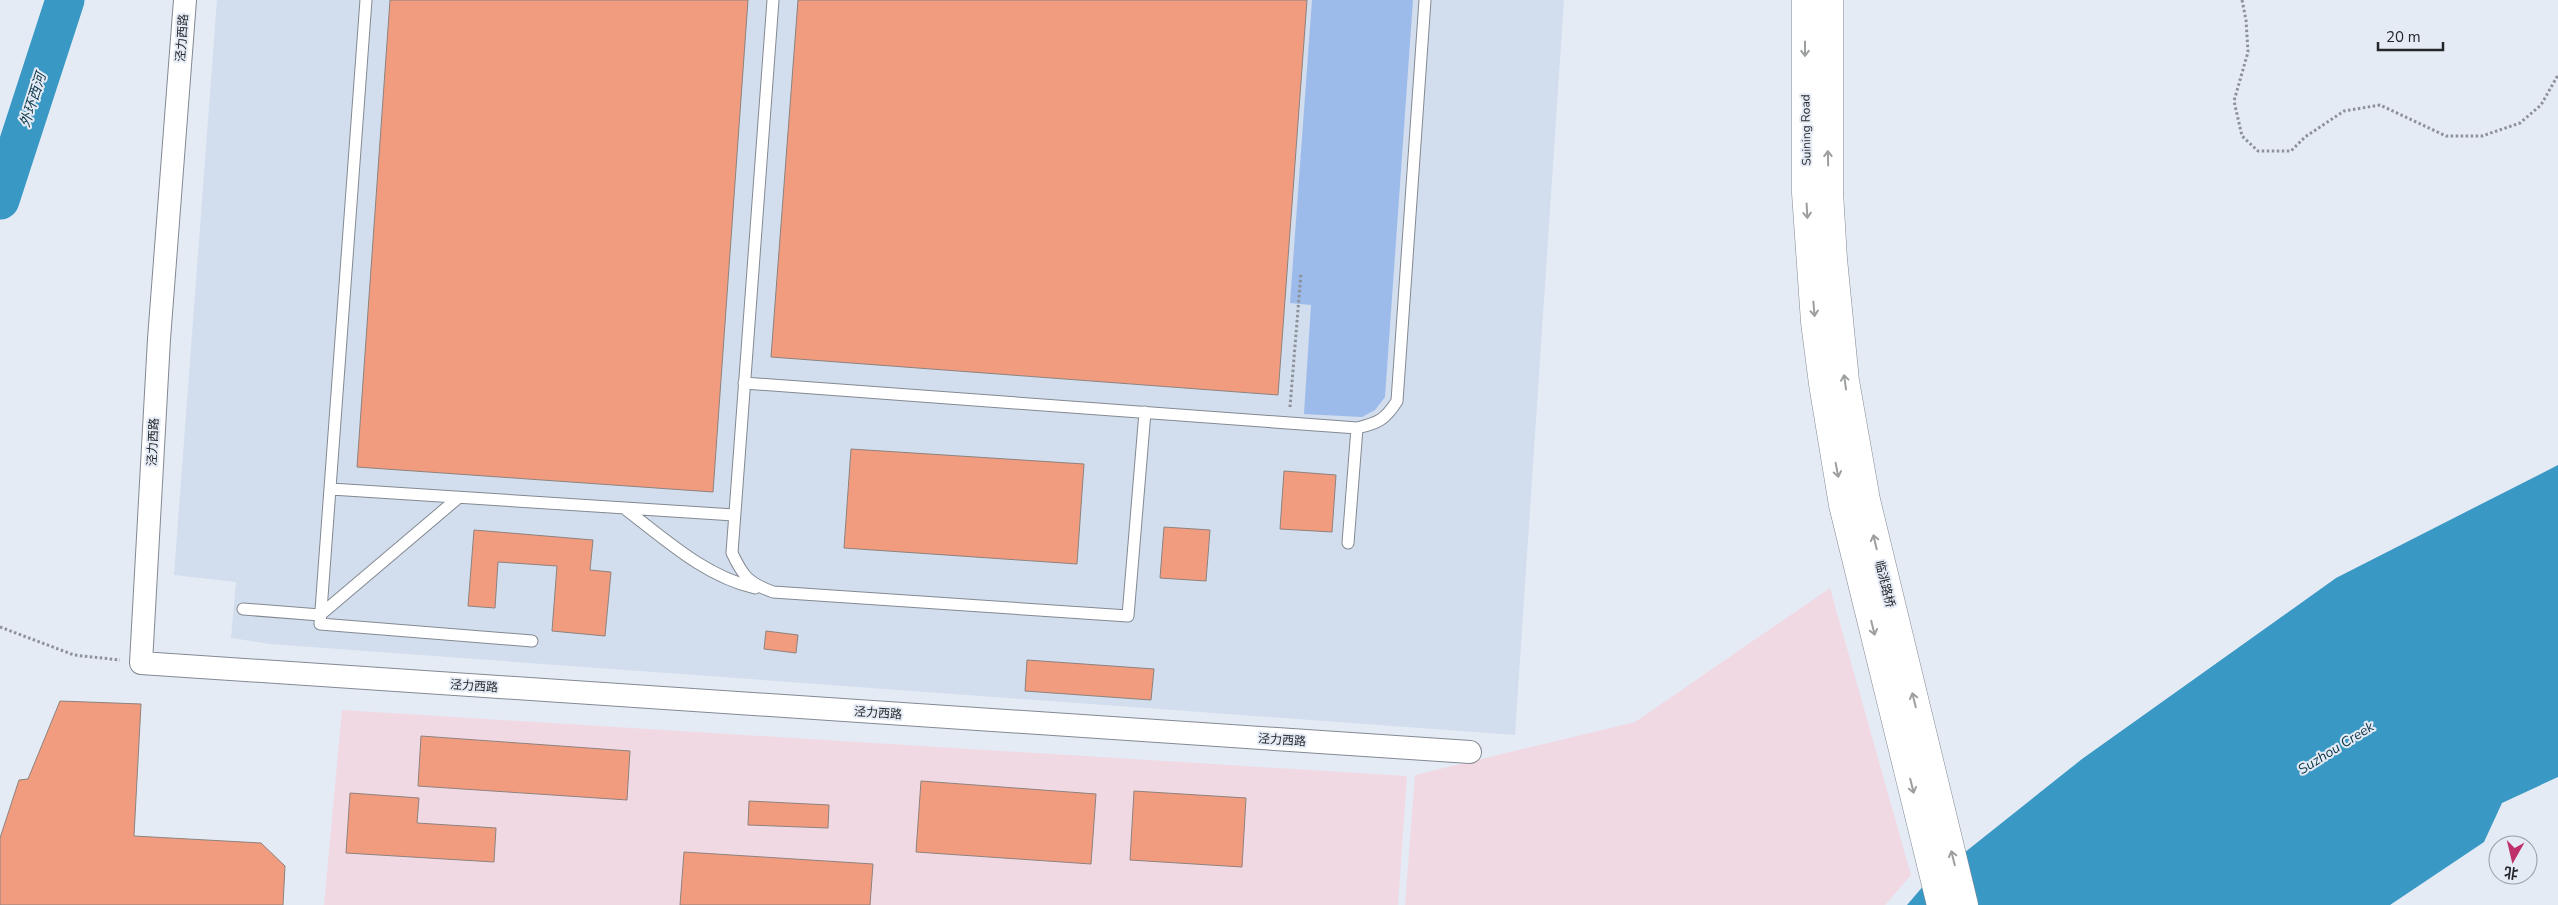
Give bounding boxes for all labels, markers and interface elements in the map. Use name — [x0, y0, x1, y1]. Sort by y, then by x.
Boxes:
street label: 泾力西路 — [172, 13, 192, 63]
scale bar — [2378, 20, 2443, 52]
text: 20 m — [2386, 27, 2421, 47]
one-way arrow — [1800, 40, 1810, 56]
water label: 外环西河 — [15, 68, 52, 130]
street label: Suining Road — [1797, 94, 1815, 166]
one-way arrow — [1824, 150, 1833, 166]
one-way arrow — [1803, 203, 1812, 219]
one-way arrow — [1809, 301, 1819, 317]
one-way arrow — [1840, 375, 1850, 391]
street label: 泾力西路 — [144, 418, 162, 466]
one-way arrow — [1832, 462, 1842, 478]
one-way arrow — [1870, 534, 1879, 550]
street label: 临洮路桥 — [1871, 559, 1899, 609]
one-way arrow — [1869, 620, 1878, 636]
street label: 泾力西路 — [449, 676, 499, 696]
one-way arrow — [1909, 692, 1918, 708]
street label: 泾力西路 — [853, 703, 903, 723]
water label: Suzhou Creek — [2294, 717, 2379, 779]
street label: 泾力西路 — [1257, 730, 1307, 750]
one-way arrow — [1908, 778, 1917, 794]
north arrow — [2488, 835, 2538, 885]
one-way arrow — [1948, 850, 1957, 866]
text: 北 — [2503, 862, 2520, 883]

